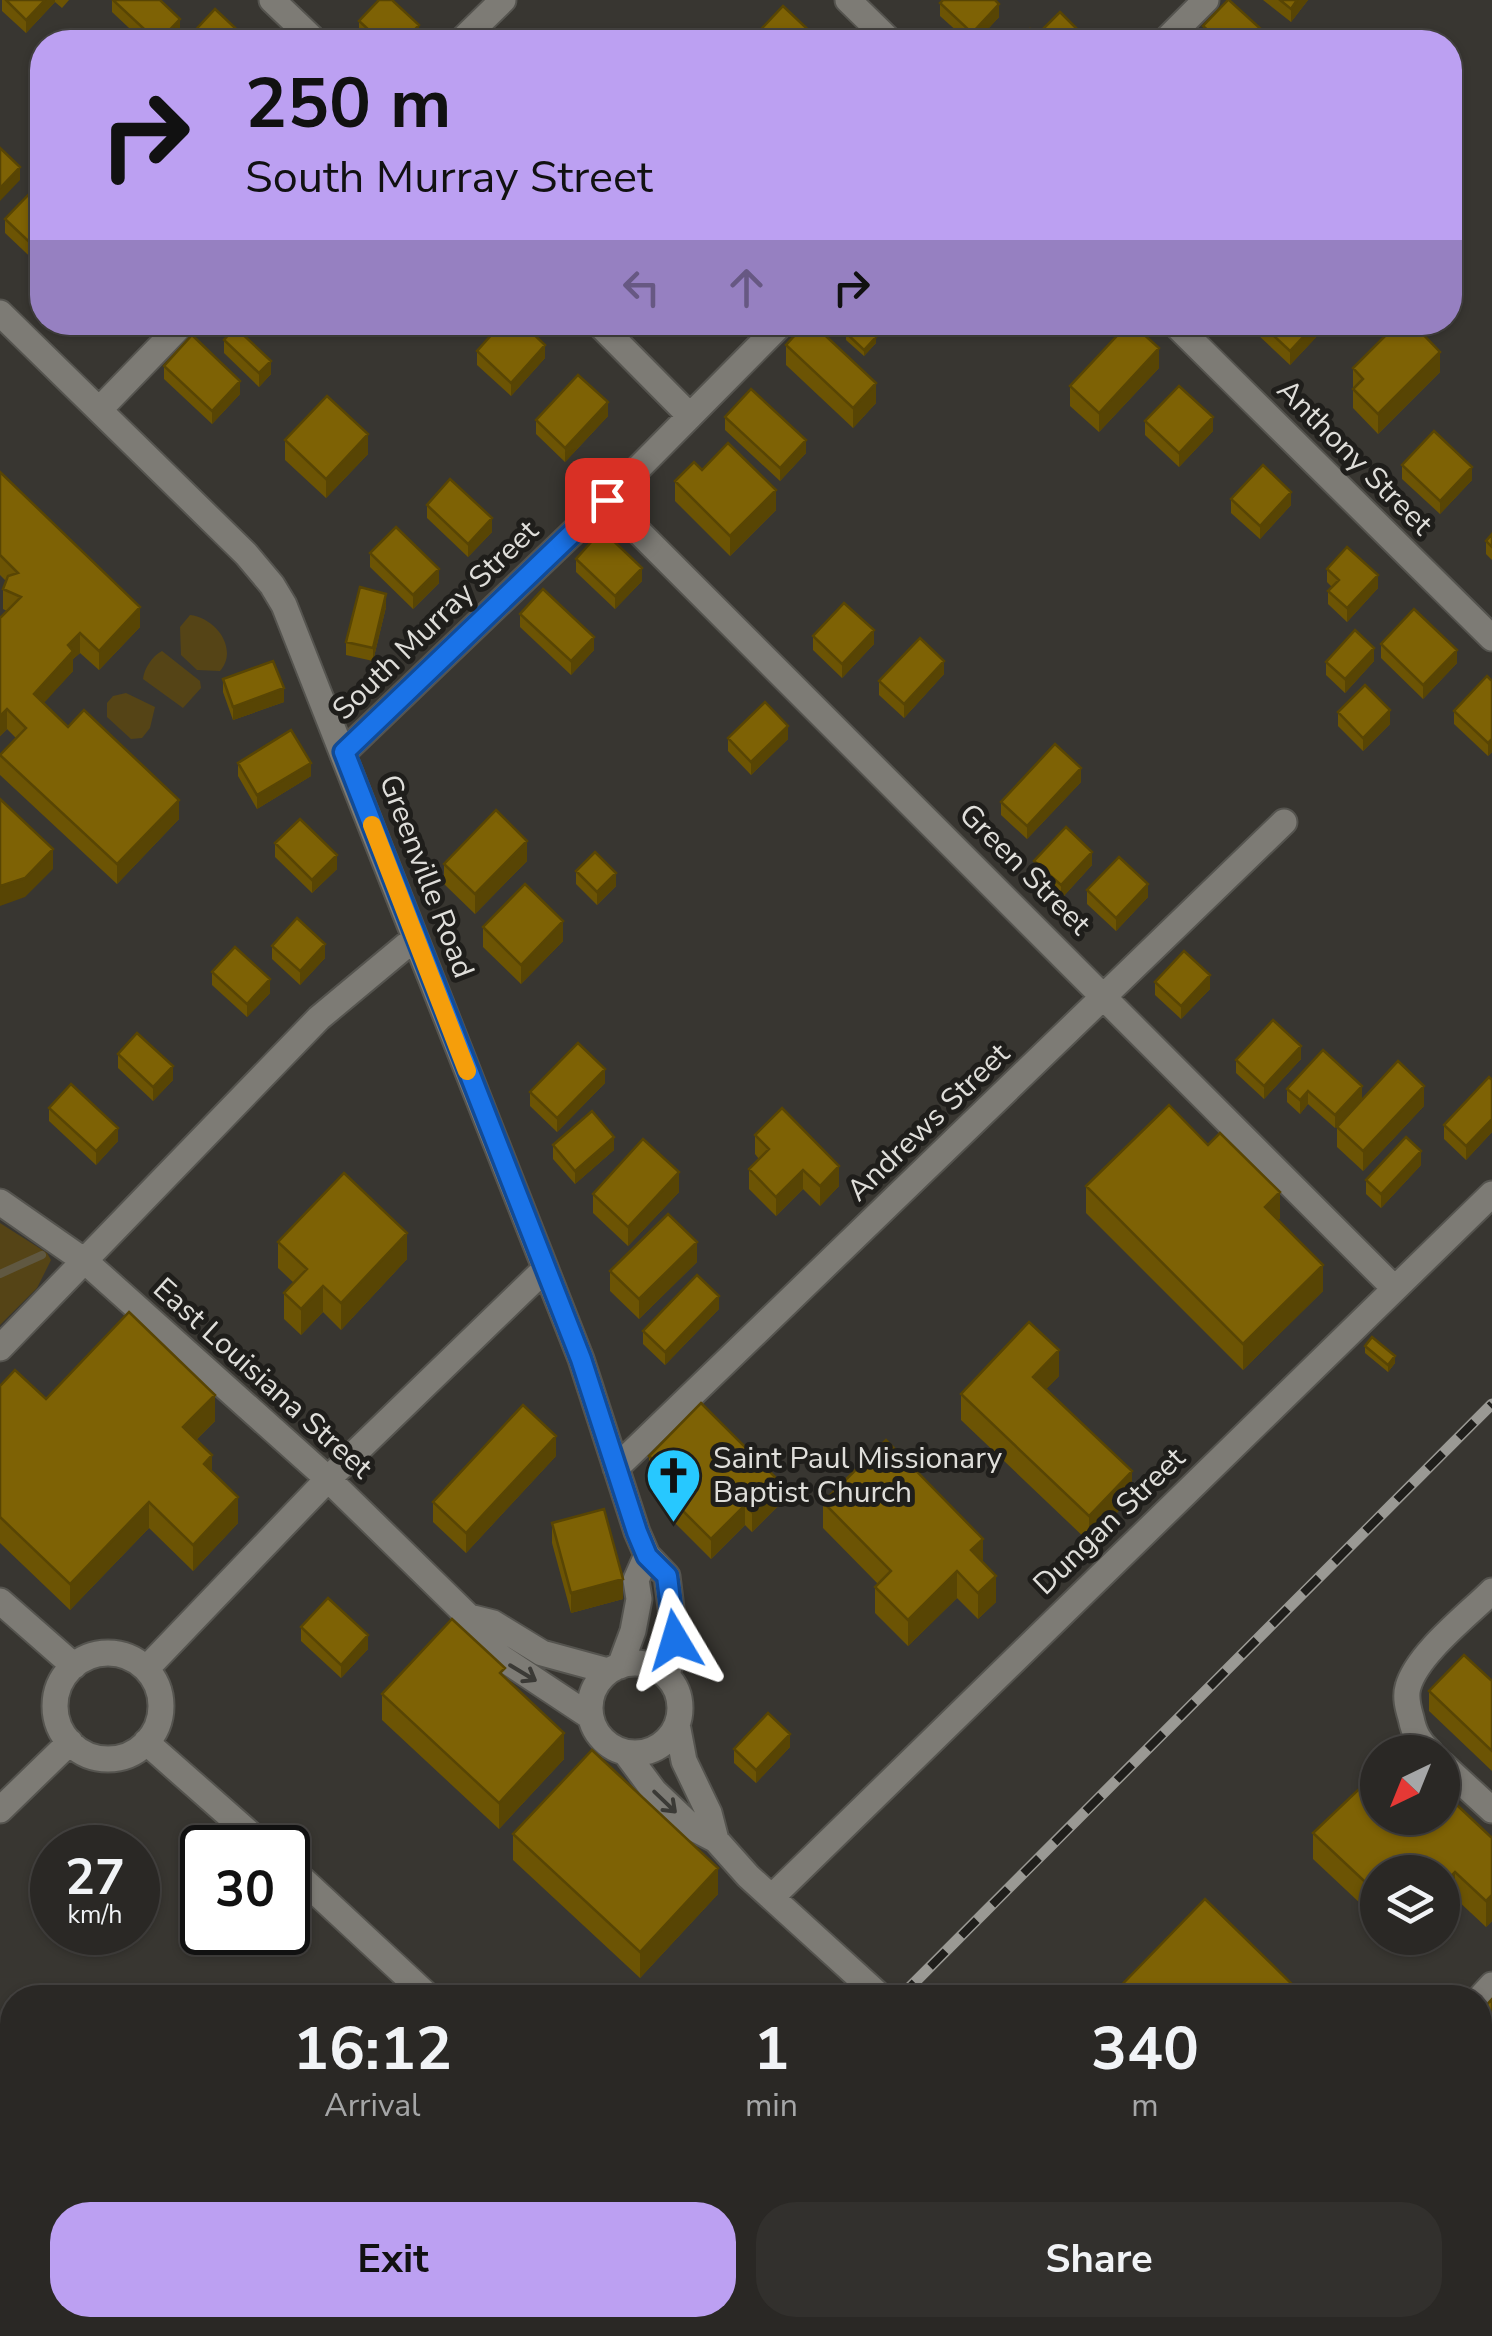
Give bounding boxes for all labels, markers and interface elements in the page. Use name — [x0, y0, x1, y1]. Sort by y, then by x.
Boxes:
text: 250 m — [245, 56, 451, 152]
icon: right — [80, 70, 210, 200]
text: South Murray Street — [245, 147, 653, 208]
icon: left — [614, 260, 669, 315]
icon: ahead — [719, 260, 774, 315]
icon: right — [824, 260, 879, 315]
street label: Anthony Street — [1268, 370, 1442, 545]
pin — [565, 458, 650, 543]
icon: arrive — [580, 473, 635, 528]
street label: South Murray Street — [323, 511, 548, 729]
street label: Greenville Road — [369, 769, 484, 984]
street label: Green Street — [950, 794, 1100, 945]
street label: Andrews Street — [838, 1034, 1019, 1211]
street label: East Louisiana Street — [144, 1269, 382, 1488]
place label: Saint Paul Missionary Baptist Church — [713, 1438, 1003, 1513]
street label: Dungan Street — [1025, 1438, 1195, 1604]
church icon: Saint Paul Missionary Baptist Church — [644, 1445, 704, 1524]
position arrow — [623, 1588, 727, 1692]
one-way arrow — [508, 1663, 537, 1683]
north arrow — [1360, 1735, 1460, 1835]
map controls — [1360, 1735, 1460, 1955]
one-way arrow — [653, 1790, 677, 1814]
speed limit sign: 30 — [180, 1825, 310, 1955]
text: 27 — [65, 1843, 125, 1912]
button: layers — [1360, 1855, 1460, 1955]
text: km/h — [67, 1898, 123, 1932]
text: 16:12 — [293, 2008, 452, 2090]
text: 1 — [753, 2008, 789, 2090]
text: 340 — [1091, 2008, 1199, 2090]
text: Arrival — [324, 2084, 421, 2127]
text: min — [745, 2084, 798, 2127]
text: m — [1131, 2084, 1159, 2127]
button: Exit — [50, 2202, 736, 2317]
button: Share — [756, 2202, 1442, 2317]

